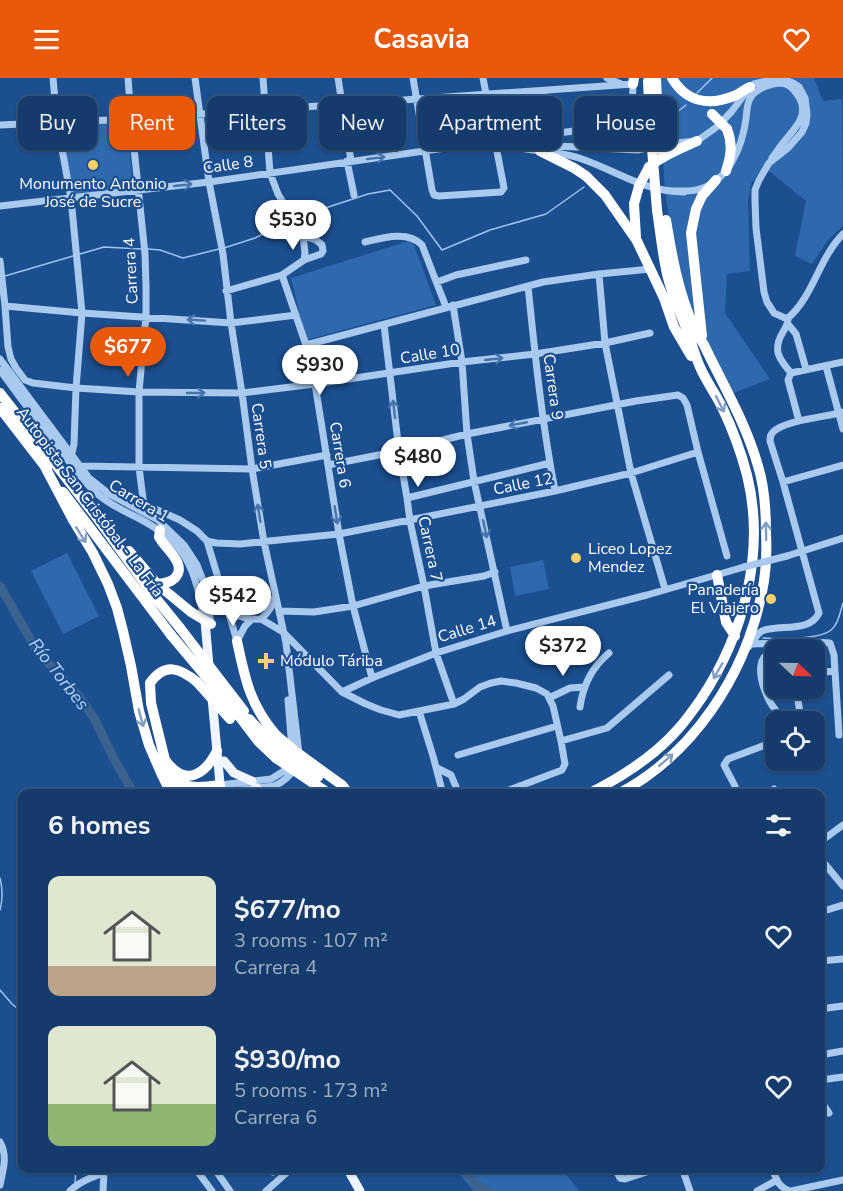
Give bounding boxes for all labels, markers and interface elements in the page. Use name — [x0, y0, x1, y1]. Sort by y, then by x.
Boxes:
text: Casavia — [373, 21, 470, 58]
icon: menu — [30, 23, 63, 56]
icon: heart — [780, 23, 813, 56]
chip: Buy — [18, 96, 97, 150]
chip: Rent — [109, 96, 195, 150]
chip: Filters — [207, 96, 307, 150]
chip: New — [319, 96, 406, 150]
chip: Apartment — [418, 96, 562, 150]
chip: House — [574, 96, 677, 150]
street label: Calle 8 — [201, 151, 255, 179]
one-way arrow — [366, 152, 386, 163]
marker: Monumento Antonio José de Sucre — [86, 158, 100, 172]
place label: Monumento Antonio José de Sucre — [19, 173, 167, 213]
one-way arrow — [173, 179, 193, 190]
pin: $530 — [257, 200, 329, 251]
text: $530 — [269, 206, 317, 233]
street label: Carrera 4 — [118, 237, 144, 305]
one-way arrow — [187, 314, 207, 325]
pin: $677 — [92, 327, 164, 378]
text: $677 — [104, 333, 152, 360]
street label: Calle 10 — [399, 338, 461, 370]
pin: $930 — [284, 345, 356, 396]
text: $930 — [296, 351, 344, 378]
street label: Carrera 9 — [537, 352, 569, 422]
one-way arrow — [483, 353, 503, 364]
one-way arrow — [185, 387, 205, 399]
one-way arrow — [715, 395, 726, 413]
one-way arrow — [389, 400, 400, 420]
street label: Carrera 5 — [245, 401, 277, 471]
street label: Autopista San Cristóbal - La Fría — [11, 402, 169, 602]
one-way arrow — [509, 419, 529, 430]
street label: Carrera 6 — [324, 420, 356, 490]
pin: $480 — [382, 437, 454, 488]
text: $480 — [394, 443, 442, 470]
street label: Calle 12 — [491, 467, 555, 501]
street label: Carrera 1 — [105, 474, 173, 528]
one-way arrow — [253, 504, 264, 524]
one-way arrow — [331, 505, 342, 525]
street label: Carrera 7 — [412, 514, 448, 584]
one-way arrow — [480, 519, 492, 538]
one-way arrow — [760, 522, 772, 542]
one-way arrow — [76, 526, 88, 543]
place label: Liceo Lopez Mendez — [588, 538, 672, 578]
marker: Liceo Lopez Mendez — [569, 551, 583, 565]
pin: $542 — [197, 576, 269, 627]
place label: Panadería El Viajero — [687, 579, 759, 619]
text: $542 — [209, 582, 257, 609]
marker: Panadería El Viajero — [764, 592, 778, 606]
street label: Calle 14 — [435, 610, 499, 648]
pin: $372 — [527, 626, 599, 677]
text: $372 — [539, 632, 587, 659]
water label: Río Torbes — [23, 633, 95, 715]
north arrow — [765, 639, 825, 699]
map controls — [765, 639, 825, 771]
place label: Módulo Táriba — [280, 650, 383, 672]
marker: Módulo Táriba — [257, 652, 275, 670]
one-way arrow — [712, 662, 724, 679]
one-way arrow — [136, 709, 147, 728]
button: locate — [765, 711, 825, 771]
one-way arrow — [658, 753, 673, 767]
text: 6 homes — [48, 808, 150, 843]
icon: filters — [762, 809, 795, 842]
text: $677/mo — [234, 892, 341, 927]
icon: home — [96, 900, 168, 972]
icon: heart — [762, 920, 795, 953]
text: 3 rooms · 107 m² — [234, 927, 388, 954]
text: Carrera 4 — [234, 954, 317, 981]
text: $930/mo — [234, 1042, 341, 1077]
icon: home — [96, 1050, 168, 1122]
icon: heart — [762, 1070, 795, 1103]
text: 5 rooms · 173 m² — [234, 1077, 388, 1104]
text: Carrera 6 — [234, 1104, 317, 1131]

